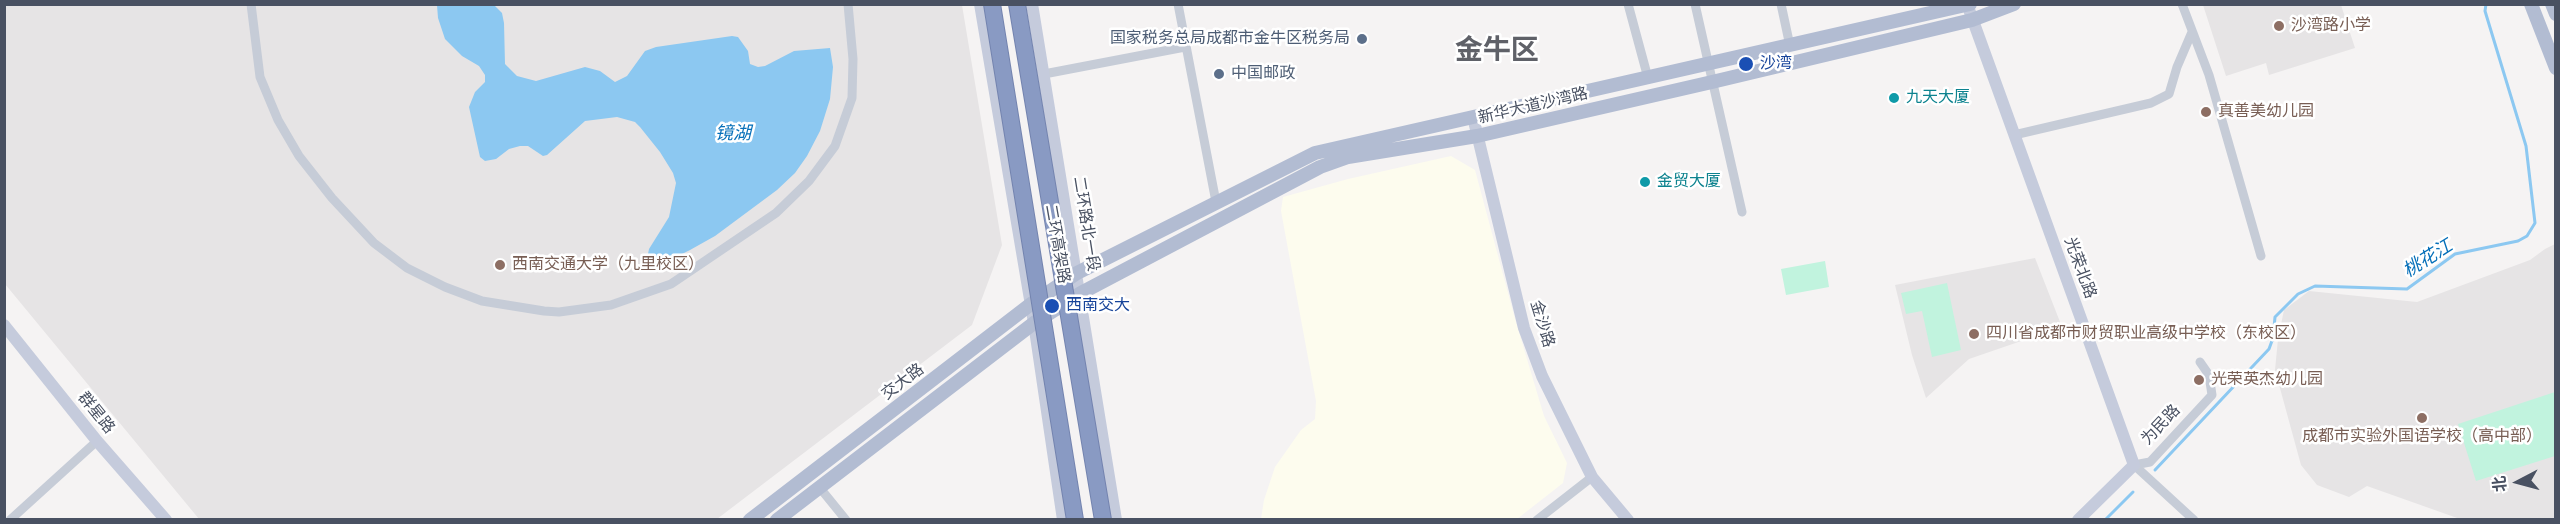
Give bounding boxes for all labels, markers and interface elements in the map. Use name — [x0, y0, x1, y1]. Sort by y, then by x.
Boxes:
place label: 沙湾路小学 — [2291, 16, 2371, 36]
marker: 沙湾路小学 — [2272, 19, 2286, 33]
place label: 国家税务总局成都市金牛区税务局 — [1110, 29, 1350, 49]
marker: 国家税务总局成都市金牛区税务局 — [1355, 32, 1369, 46]
district label: 金牛区 — [1455, 34, 1539, 68]
place label: 沙湾 — [1760, 54, 1792, 74]
marker: 沙湾 — [1737, 55, 1755, 73]
place label: 中国邮政 — [1231, 64, 1295, 84]
marker: 中国邮政 — [1212, 67, 1226, 81]
street label: 新华大道沙湾路 — [1476, 84, 1590, 128]
place label: 九天大厦 — [1906, 88, 1970, 108]
marker: 九天大厦 — [1887, 91, 1901, 105]
place label: 真善美幼儿园 — [2218, 102, 2314, 122]
marker: 真善美幼儿园 — [2199, 105, 2213, 119]
water label: 镜湖 — [715, 123, 751, 145]
place label: 金贸大厦 — [1657, 172, 1721, 192]
street label: 二环路北一段 — [1069, 175, 1103, 273]
marker: 金贸大厦 — [1638, 175, 1652, 189]
street label: 二环高架路 — [1041, 203, 1073, 285]
street label: 光荣北路 — [2060, 235, 2100, 301]
water label: 桃花江 — [2399, 236, 2457, 282]
place label: 西南交通大学（九里校区） — [512, 255, 704, 275]
marker: 西南交通大学（九里校区） — [493, 258, 507, 272]
place label: 西南交大 — [1066, 296, 1130, 316]
marker: 西南交大 — [1043, 297, 1061, 315]
street label: 金沙路 — [1526, 298, 1558, 350]
place label: 四川省成都市财贸职业高级中学校（东校区） — [1986, 324, 2306, 344]
marker: 四川省成都市财贸职业高级中学校（东校区） — [1967, 327, 1981, 341]
street label: 交大路 — [878, 360, 928, 404]
place label: 光荣英杰幼儿园 — [2211, 370, 2323, 390]
marker: 光荣英杰幼儿园 — [2192, 373, 2206, 387]
street label: 群星路 — [73, 388, 119, 438]
street label: 为民路 — [2138, 401, 2184, 449]
marker: 成都市实验外国语学校（高中部） — [2415, 411, 2429, 425]
place label: 成都市实验外国语学校（高中部） — [2302, 427, 2542, 447]
north arrow — [2488, 452, 2548, 512]
text: 北 — [2489, 475, 2510, 493]

